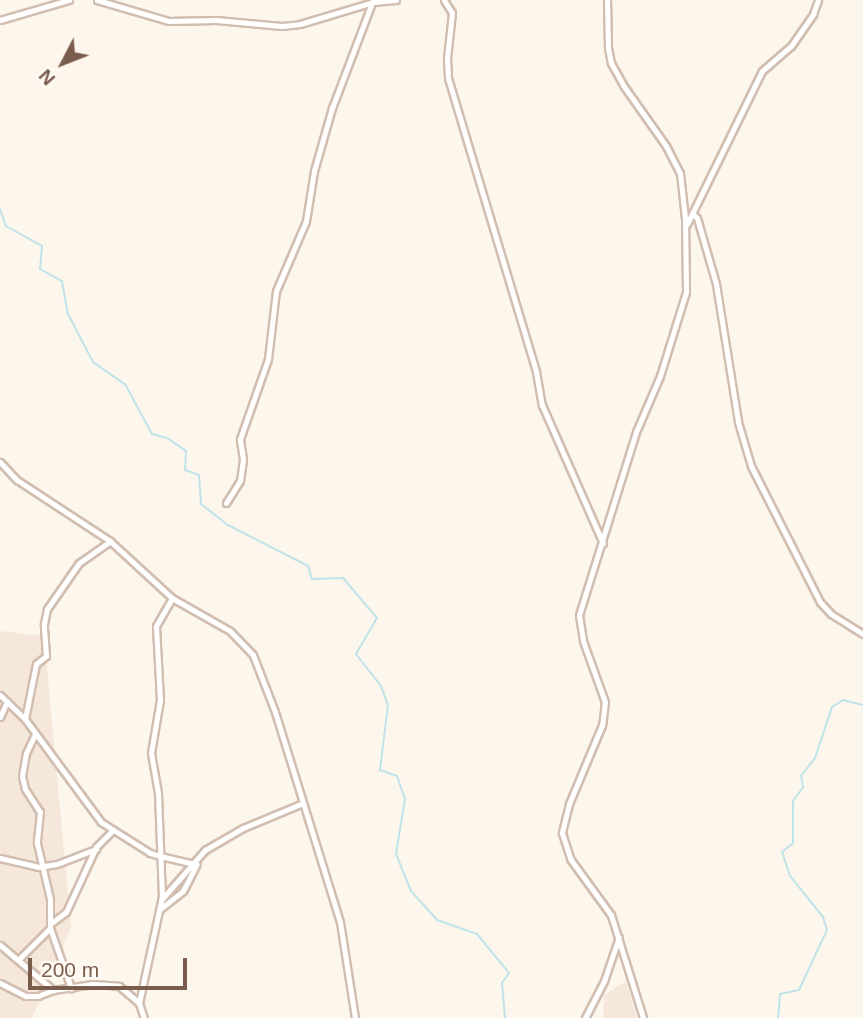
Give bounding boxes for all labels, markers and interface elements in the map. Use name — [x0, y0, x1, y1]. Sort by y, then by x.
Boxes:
north arrow — [28, 28, 98, 98]
text: N — [35, 65, 59, 90]
scale bar — [32, 944, 191, 988]
text: 200 m — [41, 958, 99, 981]

